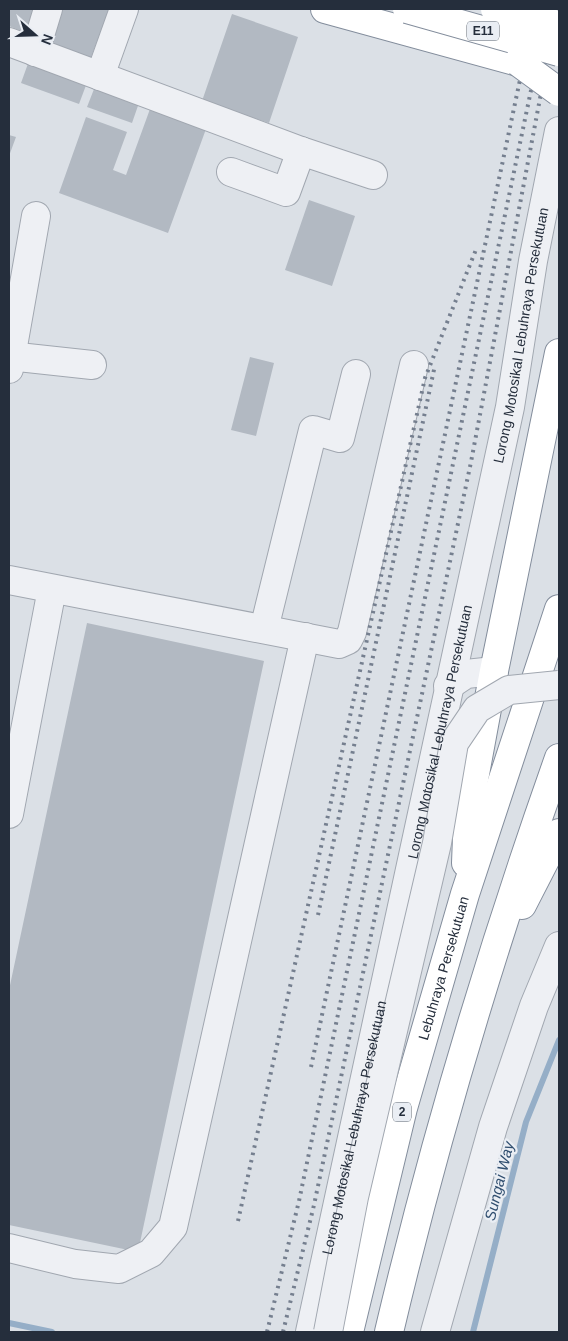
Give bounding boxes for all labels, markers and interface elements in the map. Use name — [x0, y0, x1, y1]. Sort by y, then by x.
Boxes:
north arrow — [10, 10, 60, 60]
road number: E11 — [467, 22, 499, 40]
text: N — [38, 32, 56, 47]
street label: Lorong Motosikal Lebuhraya Persekutuan — [490, 206, 552, 465]
street label: Lorong Motosikal Lebuhraya Persekutuan — [405, 603, 475, 860]
street label: Lebuhraya Persekutuan — [415, 894, 472, 1042]
street label: Lorong Motosikal Lebuhraya Persekutuan — [319, 999, 389, 1256]
road number: 2 — [393, 1102, 411, 1122]
water label: Sungai Way — [481, 1138, 517, 1222]

